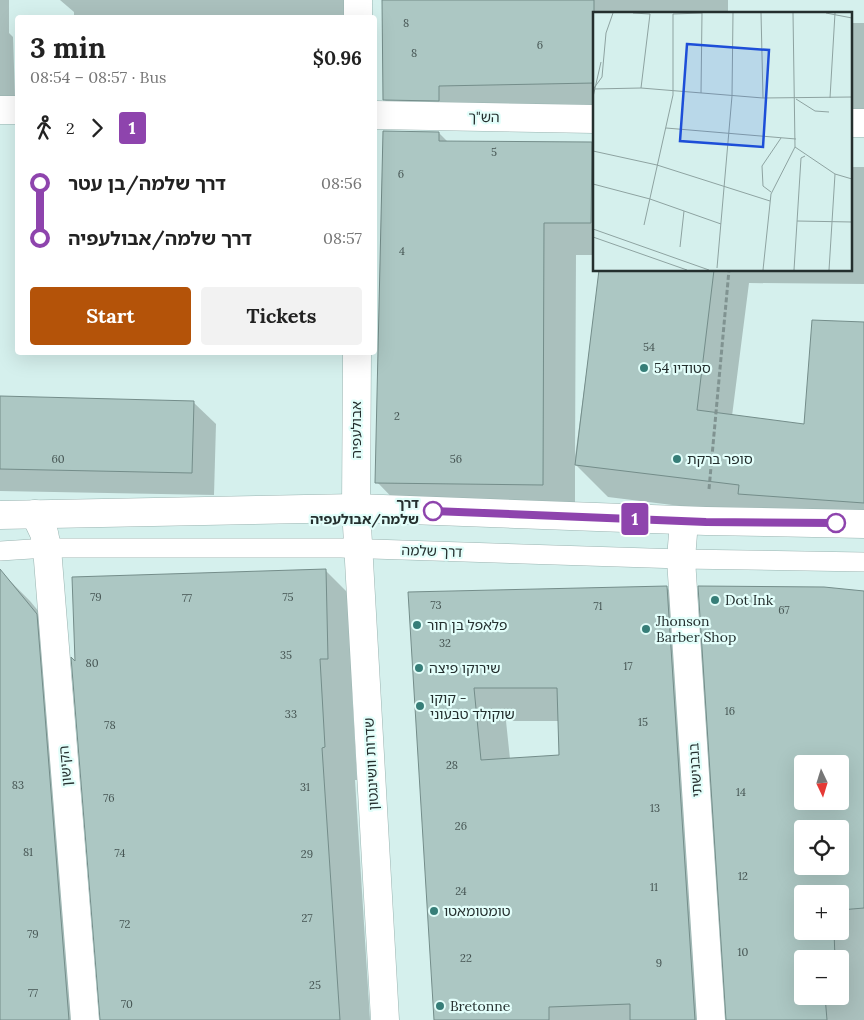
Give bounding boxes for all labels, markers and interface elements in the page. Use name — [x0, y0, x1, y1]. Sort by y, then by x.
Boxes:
inset map — [593, 12, 852, 271]
house number: 8 — [403, 16, 409, 30]
text: 3 min — [30, 30, 106, 66]
house number: 6 — [537, 38, 543, 52]
text: $0.96 — [313, 46, 362, 70]
house number: 8 — [411, 46, 417, 60]
text: 08:54 – 08:57 · Bus — [30, 67, 166, 87]
street label: הש"ך — [468, 108, 500, 126]
icon: walk — [30, 114, 58, 142]
icon: forward — [83, 114, 111, 142]
text: 1 — [129, 116, 136, 139]
text: 2 — [66, 118, 75, 138]
house number: 5 — [491, 145, 497, 159]
house number: 6 — [398, 167, 404, 181]
text: דרך שלמה/בן עטר — [68, 171, 226, 195]
text: 08:56 — [321, 173, 362, 193]
text: דרך שלמה/אבולעפיה — [68, 226, 252, 250]
text: 08:57 — [323, 228, 362, 248]
house number: 4 — [399, 244, 405, 258]
button: Start — [30, 287, 191, 345]
button: Tickets — [201, 287, 362, 345]
house number: 54 — [643, 340, 655, 354]
place label: סטודיו 54 — [654, 359, 711, 377]
marker: סטודיו 54 — [638, 362, 650, 374]
street label: אבולעפיה — [347, 401, 365, 459]
house number: 2 — [394, 409, 400, 423]
place label: סופר ברקת — [687, 450, 753, 468]
house number: 60 — [51, 452, 65, 466]
house number: 56 — [450, 452, 462, 466]
marker: סופר ברקת — [671, 453, 683, 465]
place label: דרך שלמה/אבולעפיה — [310, 494, 419, 528]
marker: דרך שלמה/אבולעפיה — [423, 501, 443, 521]
line badge: 1 — [619, 503, 651, 535]
text: 1 — [631, 507, 639, 530]
unlabelled marker — [826, 513, 846, 533]
street label: דרך שלמה — [401, 541, 463, 561]
house number: 79 — [90, 590, 102, 604]
house number: 75 — [282, 590, 294, 604]
house number: 77 — [182, 591, 192, 605]
place label: Dot Ink — [725, 591, 774, 609]
marker: Dot Ink — [709, 594, 721, 606]
house number: 73 — [430, 598, 442, 612]
house number: 71 — [593, 599, 603, 613]
house number: 67 — [778, 603, 790, 617]
place label: Jhonson Barber Shop — [655, 612, 736, 646]
place label: פלאפל בן חור — [427, 616, 507, 634]
marker: פלאפל בן חור — [411, 619, 423, 631]
marker: Jhonson Barber Shop — [640, 623, 652, 635]
house number: 32 — [439, 636, 451, 650]
house number: 35 — [280, 648, 292, 662]
house number: 80 — [85, 656, 99, 670]
place label: שירוקו פיצה — [429, 659, 500, 677]
house number: 17 — [623, 659, 633, 673]
marker: שירוקו פיצה — [413, 662, 425, 674]
place label: קוקו - שוקולד טבעוני — [430, 689, 515, 723]
marker: קוקו - שוקולד טבעוני — [414, 700, 426, 712]
house number: 16 — [725, 704, 735, 718]
house number: 33 — [285, 707, 297, 721]
house number: 15 — [638, 715, 648, 729]
street label: שדרות וושינגטון — [360, 717, 382, 811]
house number: 78 — [104, 718, 116, 732]
street label: בנבנישתי — [684, 742, 706, 798]
street label: הקישון — [54, 745, 76, 787]
north arrow — [794, 755, 849, 810]
map controls — [794, 755, 849, 1005]
house number: 28 — [446, 758, 458, 772]
house number: 83 — [12, 778, 24, 792]
house number: 31 — [300, 780, 310, 794]
house number: 14 — [736, 785, 746, 799]
house number: 76 — [103, 791, 115, 805]
house number: 13 — [650, 801, 660, 815]
house number: 26 — [455, 819, 467, 833]
button: locate — [794, 820, 849, 875]
house number: 81 — [23, 845, 33, 859]
house number: 74 — [115, 846, 125, 860]
house number: 29 — [301, 847, 313, 861]
house number: 12 — [738, 869, 748, 883]
house number: 11 — [650, 880, 658, 894]
house number: 24 — [455, 884, 467, 898]
button: + — [794, 885, 849, 940]
place label: טומטומאטו — [444, 902, 511, 920]
marker: טומטומאטו — [428, 905, 440, 917]
house number: 27 — [302, 911, 312, 925]
house number: 72 — [120, 917, 131, 931]
house number: 79 — [27, 927, 39, 941]
house number: 10 — [738, 945, 749, 959]
button: − — [794, 950, 849, 1005]
house number: 22 — [460, 951, 472, 965]
house number: 9 — [656, 956, 662, 970]
house number: 25 — [309, 978, 321, 992]
house number: 77 — [28, 986, 38, 1000]
house number: 70 — [121, 997, 133, 1011]
place label: Bretonne — [450, 997, 511, 1015]
marker: Bretonne — [434, 1000, 446, 1012]

